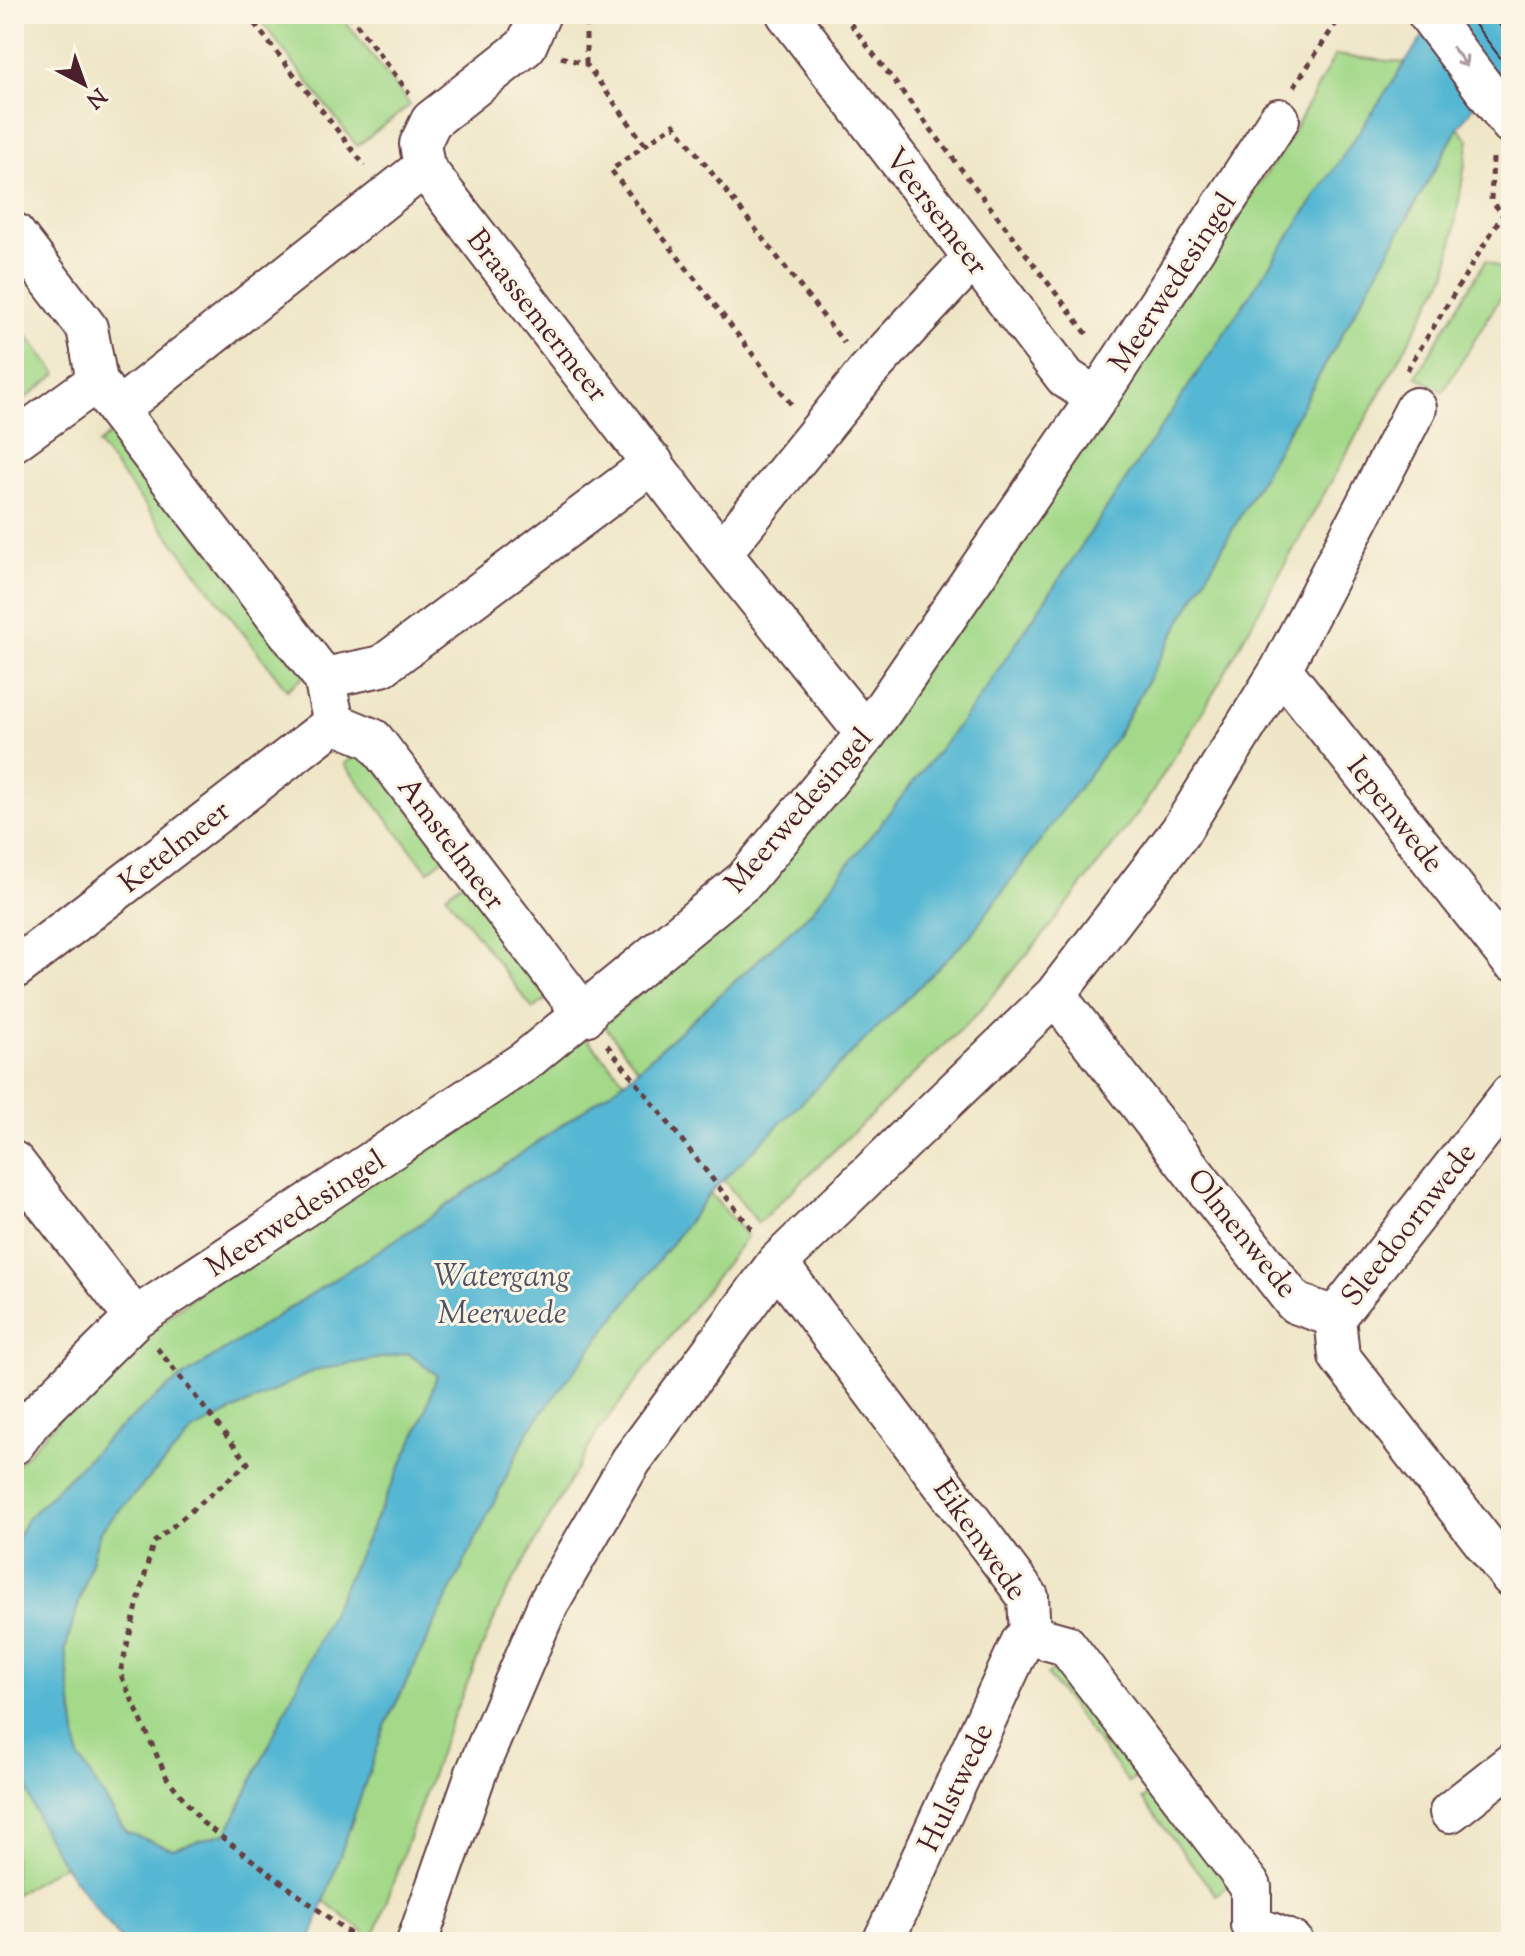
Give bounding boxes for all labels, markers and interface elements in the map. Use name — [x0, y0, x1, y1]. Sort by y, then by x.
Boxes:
north arrow — [44, 44, 124, 124]
one-way arrow — [1452, 46, 1469, 68]
text: N — [78, 79, 112, 115]
street label: Veersemeer — [873, 140, 997, 285]
street label: Meerwedesingel — [1100, 185, 1248, 382]
street label: Braassemermeer — [455, 221, 617, 412]
street label: Meerwedesingel — [716, 719, 884, 904]
street label: Iepenwede — [1335, 748, 1453, 883]
street label: Amstelmeer — [386, 769, 514, 920]
street label: Ketelmeer — [111, 791, 240, 905]
street label: Sleedoornwede — [1332, 1134, 1488, 1317]
street label: Meerwedesingel — [198, 1141, 395, 1289]
street label: Olmenwede — [1175, 1161, 1307, 1309]
water label: Watergang Meerwede — [434, 1255, 570, 1338]
street label: Eikenwede — [921, 1471, 1037, 1610]
street label: Hulstwede — [909, 1717, 1006, 1860]

